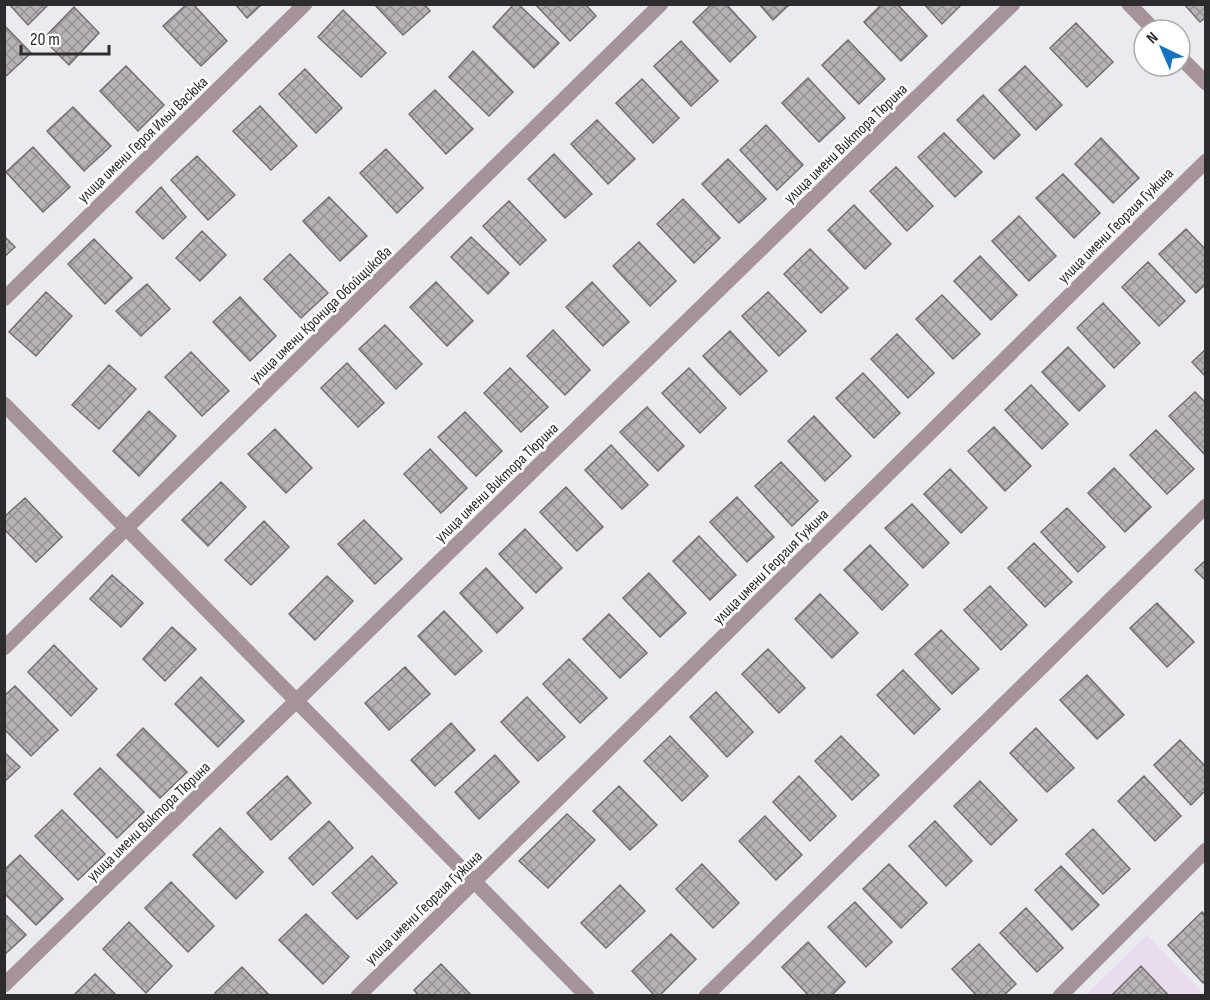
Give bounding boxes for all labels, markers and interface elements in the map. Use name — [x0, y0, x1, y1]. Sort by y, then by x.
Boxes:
scale bar — [21, 18, 110, 56]
north arrow — [1132, 18, 1192, 78]
text: N — [1143, 28, 1162, 48]
text: 20 m — [30, 29, 60, 50]
street label: улица имени Героя Ильи Васюка — [74, 73, 212, 207]
street label: улица имени Виктора Тюрина — [780, 80, 912, 208]
street label: улица имени Георгия Гужина — [1054, 164, 1178, 288]
street label: улица имени Кронида Обойщикова — [246, 242, 396, 388]
street label: улица имени Виктора Тюрина — [431, 419, 563, 547]
street label: улица имени Георгия Гужина — [709, 505, 833, 629]
street label: улица имени Виктора Тюрина — [83, 758, 215, 886]
street label: улица имени Георгия Гужина — [361, 847, 487, 969]

